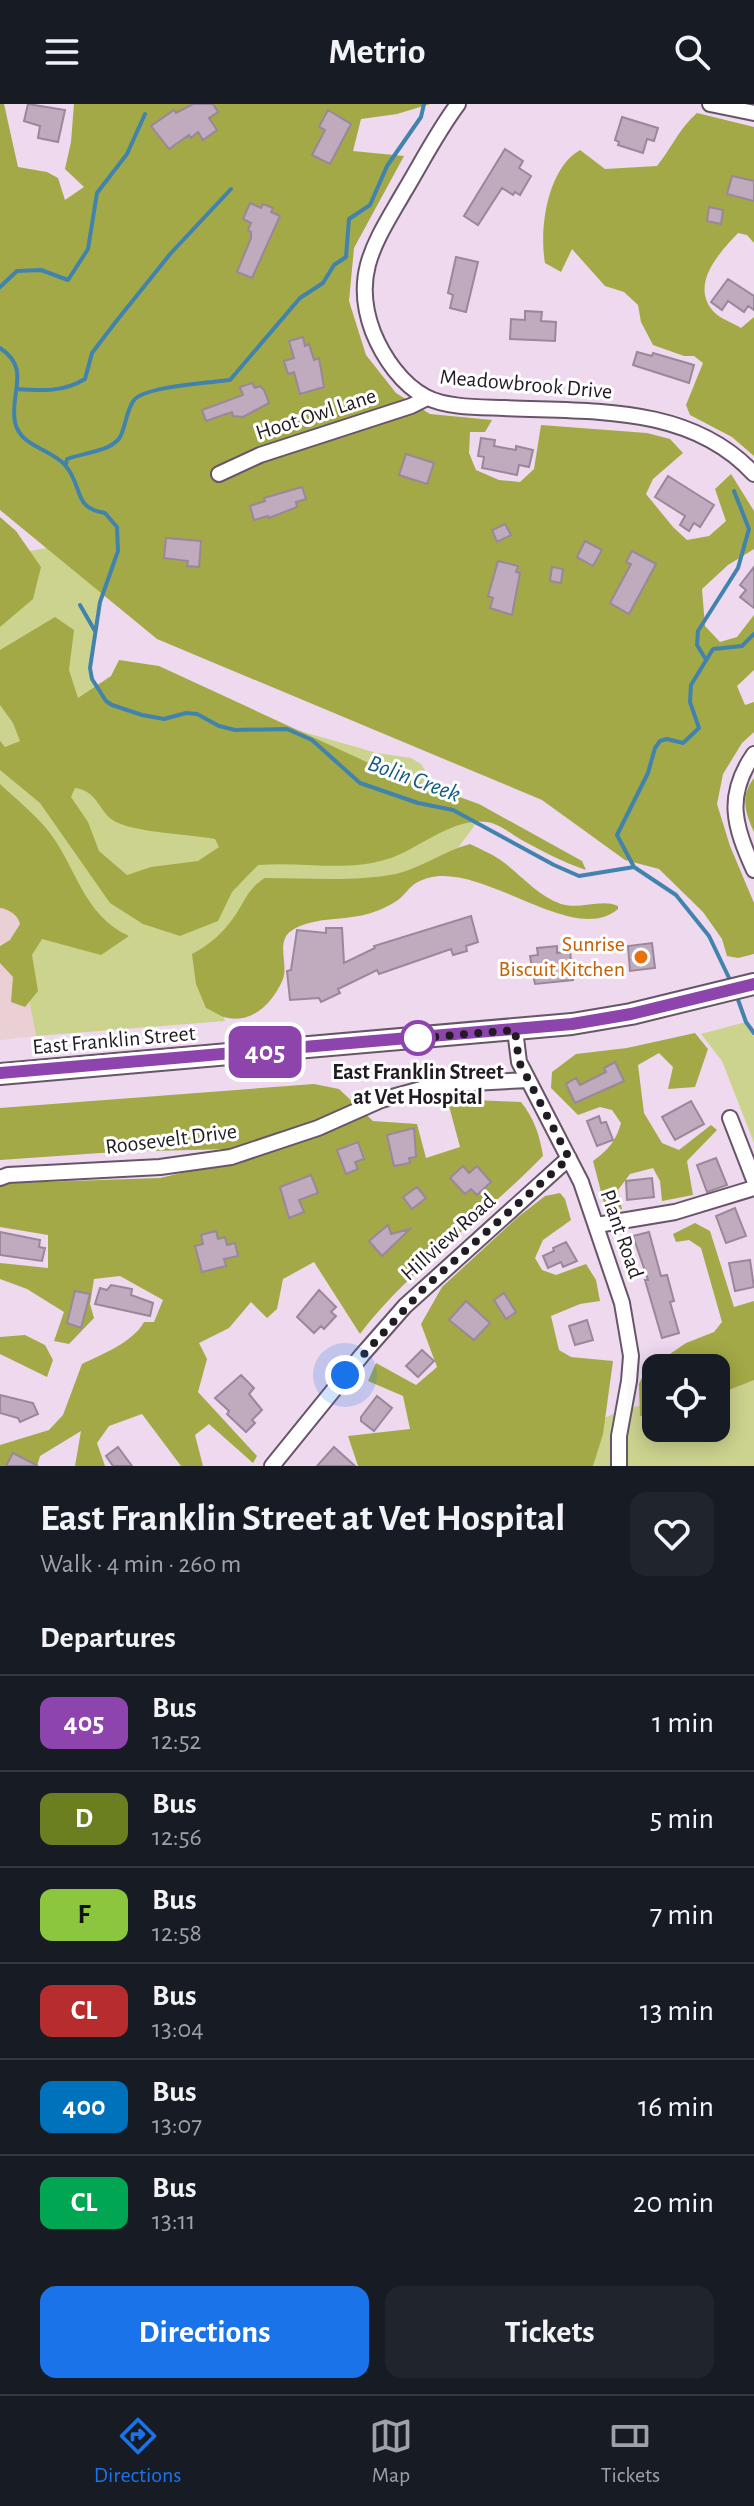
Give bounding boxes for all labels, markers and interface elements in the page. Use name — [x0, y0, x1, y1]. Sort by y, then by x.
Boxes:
icon: menu — [40, 30, 84, 74]
icon: search — [670, 30, 714, 74]
text: Metrio — [329, 34, 425, 70]
street label: Meadowbrook Drive — [439, 365, 613, 403]
street label: Hoot Owl Lane — [253, 384, 379, 444]
water label: Bolin Creek — [365, 751, 463, 807]
place label: Sunrise Biscuit Kitchen — [499, 933, 625, 980]
marker: Sunrise Biscuit Kitchen — [632, 948, 650, 966]
marker: East Franklin Street at Vet Hospital — [401, 1021, 435, 1055]
street label: East Franklin Street — [32, 1022, 196, 1058]
line badge: 405 — [219, 1026, 311, 1078]
text: 405 — [245, 1038, 285, 1066]
place label: East Franklin Street at Vet Hospital — [332, 1061, 504, 1108]
street label: Roosevelt Drive — [104, 1120, 238, 1158]
street label: Plant Road — [597, 1187, 647, 1281]
street label: Hillview Road — [397, 1189, 499, 1285]
map controls — [642, 1354, 730, 1442]
button: locate — [642, 1354, 730, 1442]
your location — [325, 1355, 365, 1395]
button: heart — [630, 1492, 714, 1576]
text: East Franklin Street at Vet Hospital — [40, 1500, 565, 1538]
text: Walk · 4 min · 260 m — [40, 1551, 241, 1577]
text: Departures — [40, 1623, 176, 1653]
text: Bus — [152, 1693, 197, 1723]
text: 1 min — [652, 1708, 714, 1738]
text: 405 — [64, 1709, 104, 1737]
text: 12:52 — [152, 1728, 201, 1754]
text: Bus — [152, 1789, 197, 1819]
text: 5 min — [650, 1804, 714, 1834]
text: D — [75, 1805, 93, 1833]
text: 12:56 — [152, 1824, 202, 1850]
text: Bus — [152, 1885, 197, 1915]
text: 7 min — [650, 1900, 714, 1930]
text: F — [78, 1901, 90, 1929]
text: 12:58 — [152, 1920, 202, 1946]
text: Bus — [152, 1981, 197, 2011]
text: 13 min — [640, 1996, 714, 2026]
text: CL — [71, 1997, 97, 2025]
text: 13:04 — [152, 2016, 204, 2042]
text: Bus — [152, 2077, 197, 2107]
text: 16 min — [638, 2092, 714, 2122]
text: 400 — [62, 2093, 106, 2121]
text: 13:07 — [152, 2112, 202, 2138]
text: Bus — [152, 2173, 197, 2203]
text: 20 min — [633, 2188, 714, 2218]
text: CL — [71, 2189, 97, 2217]
text: 13:11 — [152, 2208, 196, 2234]
button: Directions — [40, 2286, 369, 2378]
button: Tickets — [385, 2286, 714, 2378]
tab: Directions — [94, 2414, 181, 2488]
tab: Map — [369, 2414, 413, 2488]
tab: Tickets — [601, 2414, 660, 2488]

